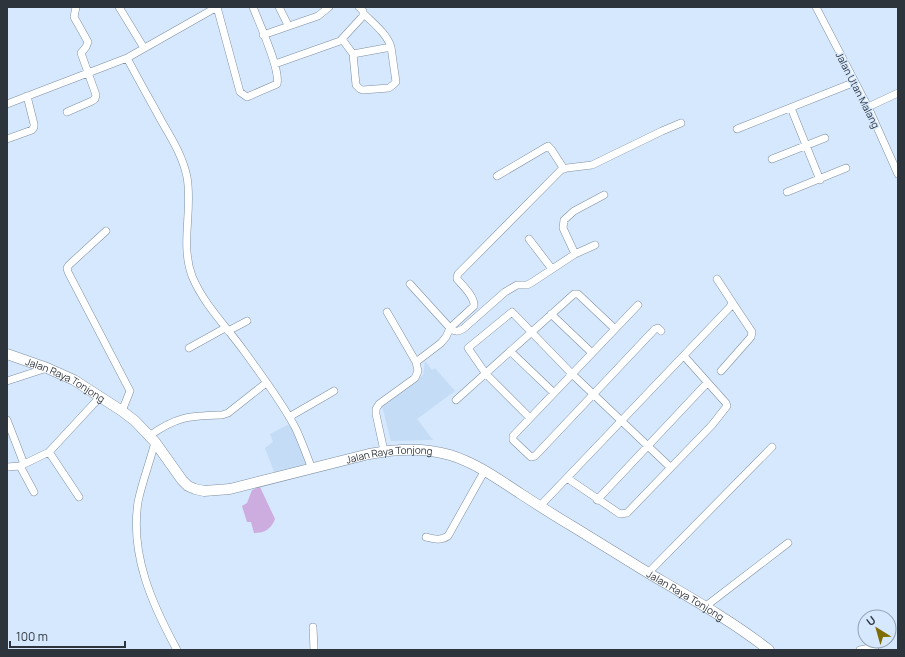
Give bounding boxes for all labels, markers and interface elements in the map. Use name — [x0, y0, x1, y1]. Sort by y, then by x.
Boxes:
street label: Jalan Utan Malang — [833, 49, 883, 131]
street label: Jalan Raya Tonjong — [24, 354, 108, 405]
street label: Jalan Raya Tonjong — [344, 443, 434, 467]
street label: Jalan Raya Tonjong — [644, 567, 727, 624]
north arrow — [857, 609, 897, 649]
text: U — [863, 612, 878, 629]
scale bar — [10, 623, 125, 649]
text: 100 m — [16, 628, 48, 645]

